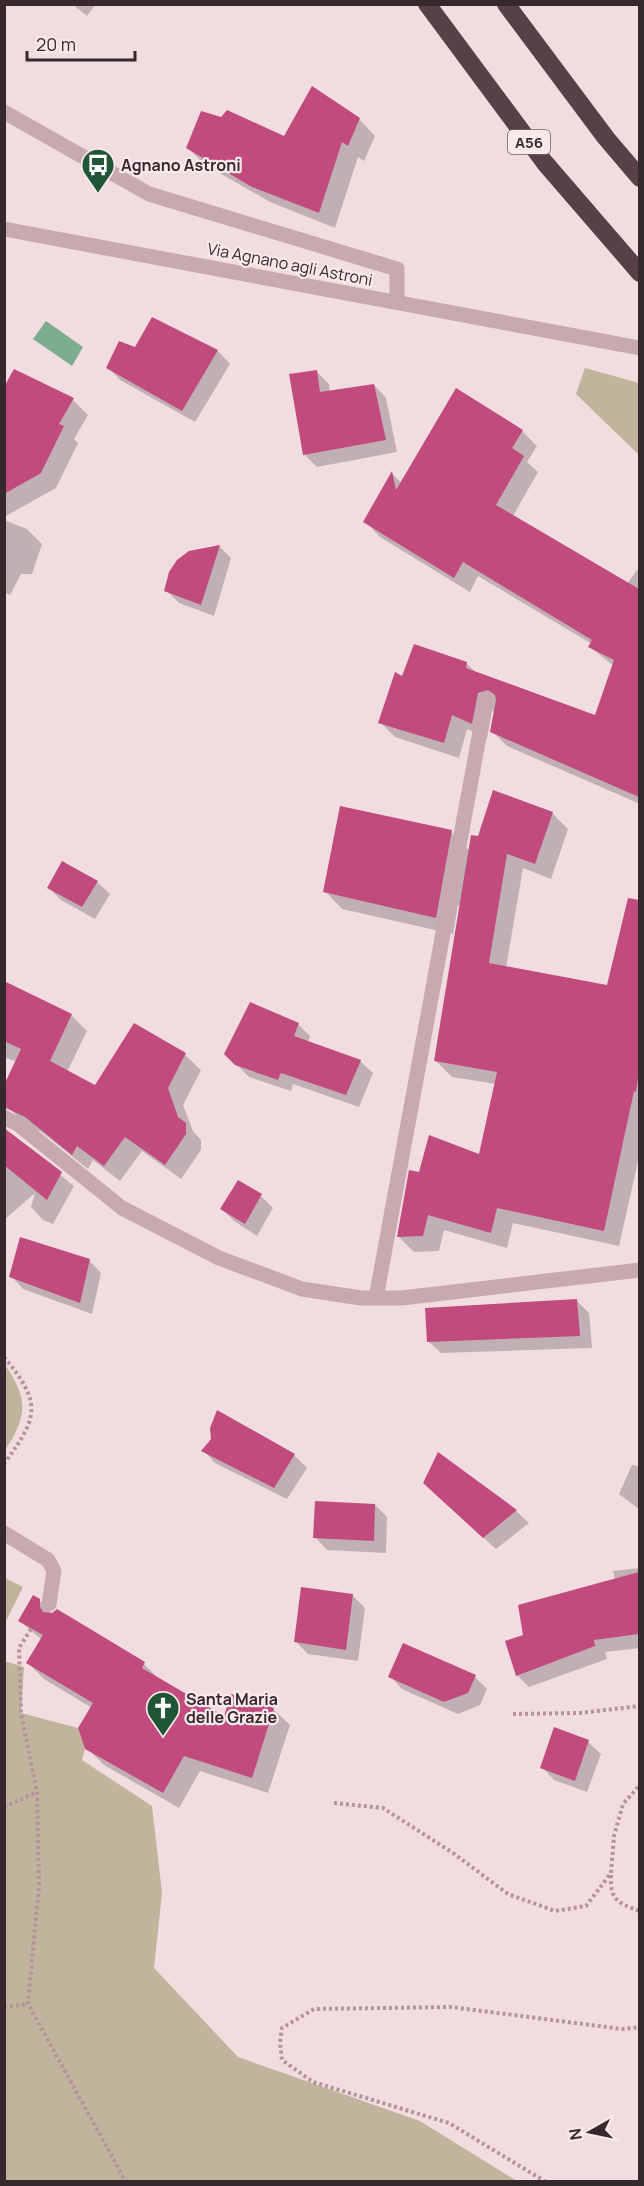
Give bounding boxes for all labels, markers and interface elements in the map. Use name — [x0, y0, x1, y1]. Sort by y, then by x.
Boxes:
scale bar — [27, 24, 135, 62]
text: 20 m — [36, 32, 76, 56]
road number: A56 — [508, 130, 550, 154]
bus stop icon: Agnano Astroni — [80, 147, 116, 194]
place label: Agnano Astroni — [121, 154, 241, 176]
street label: Via Agnano agli Astroni — [206, 237, 374, 291]
place label: Santa Maria delle Grazie — [186, 1688, 278, 1728]
church icon: Santa Maria delle Grazie — [145, 1690, 181, 1737]
north arrow — [560, 2102, 620, 2162]
text: N — [563, 2127, 587, 2142]

